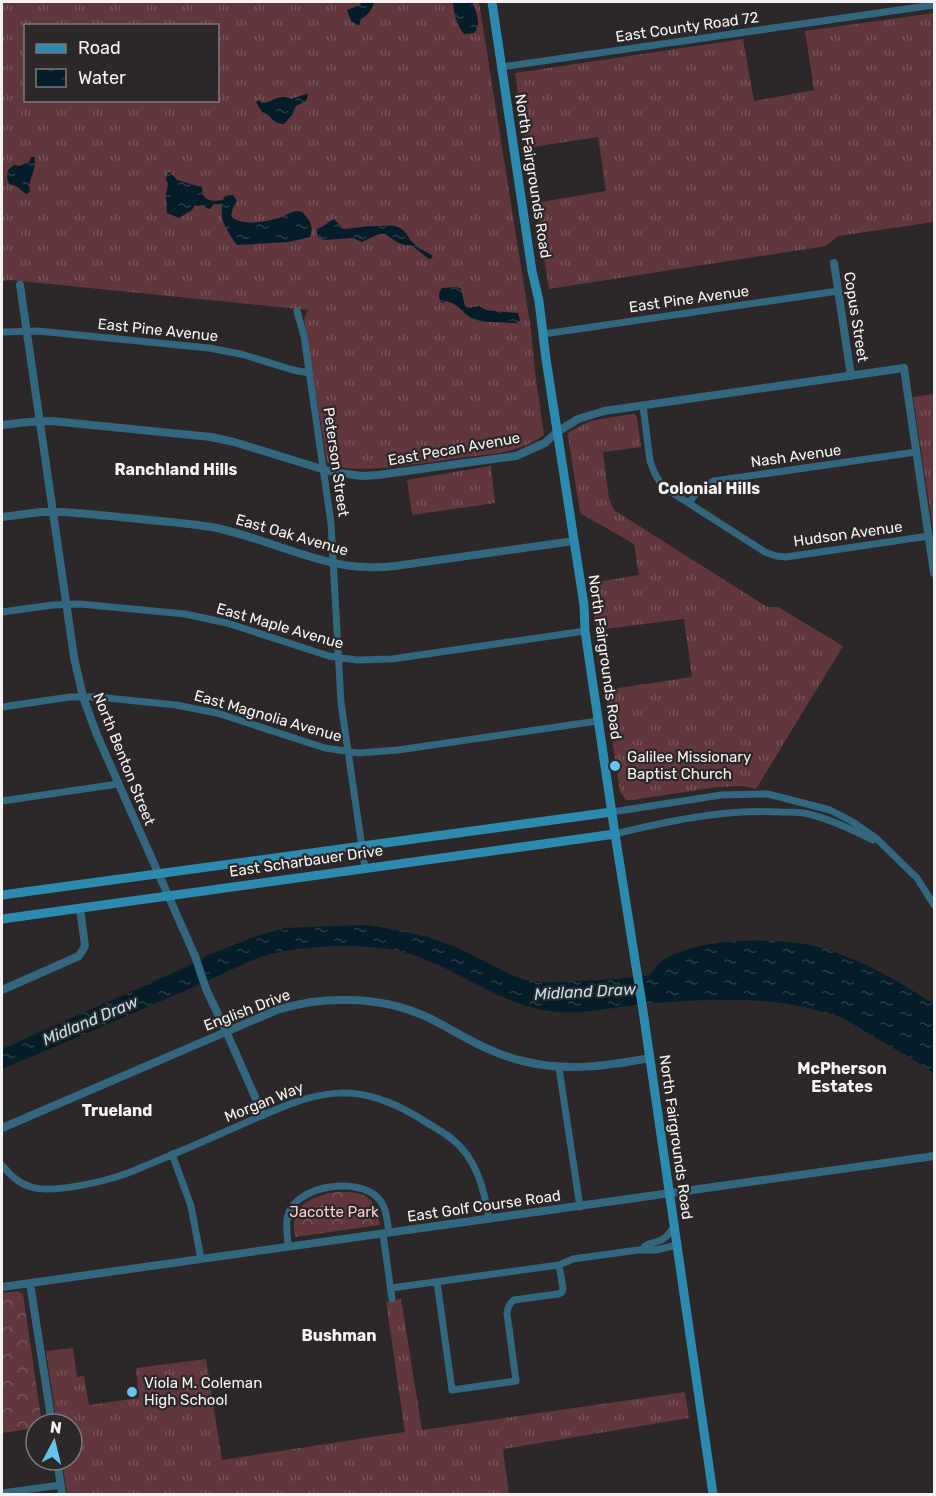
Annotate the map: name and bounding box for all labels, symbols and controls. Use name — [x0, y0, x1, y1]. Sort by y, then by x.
street label: East County Road 72 — [614, 8, 760, 46]
legend — [24, 24, 219, 102]
text: Road — [78, 37, 121, 59]
text: Water — [78, 67, 126, 89]
street label: North Fairgrounds Road — [511, 92, 555, 260]
street label: Copus Street — [840, 271, 872, 364]
street label: East Pine Avenue — [628, 282, 750, 316]
street label: East Pine Avenue — [97, 315, 219, 345]
street label: Peterson Street — [319, 406, 353, 518]
street label: East Pecan Avenue — [386, 429, 522, 469]
street label: Nash Avenue — [750, 441, 842, 471]
district label: Ranchland Hills — [115, 460, 238, 479]
district label: Colonial Hills — [658, 479, 760, 498]
street label: East Oak Avenue — [234, 510, 350, 560]
street label: Hudson Avenue — [792, 517, 904, 551]
street label: North Fairgrounds Road — [585, 573, 625, 741]
street label: East Maple Avenue — [214, 599, 346, 653]
street label: East Magnolia Avenue — [192, 686, 344, 746]
street label: North Benton Street — [89, 690, 159, 828]
place label: Galilee Missionary Baptist Church — [627, 748, 751, 783]
marker: Galilee Missionary Baptist Church — [608, 759, 622, 773]
street label: East Scharbauer Drive — [228, 841, 384, 881]
water label: Midland Draw — [534, 979, 637, 1004]
street label: English Drive — [201, 985, 293, 1035]
water label: Midland Draw — [40, 992, 141, 1049]
street label: North Fairgrounds Road — [656, 1053, 696, 1221]
district label: McPherson Estates — [797, 1059, 887, 1096]
street label: Morgan Way — [222, 1078, 306, 1126]
district label: Trueland — [82, 1101, 152, 1120]
street label: East Golf Course Road — [406, 1186, 562, 1226]
park label: Jacotte Park — [289, 1203, 379, 1221]
district label: Bushman — [301, 1326, 377, 1345]
place label: Viola M. Coleman High School — [144, 1374, 262, 1409]
marker: Viola M. Coleman High School — [125, 1385, 139, 1399]
north arrow — [24, 1412, 84, 1472]
text: N — [49, 1417, 63, 1438]

